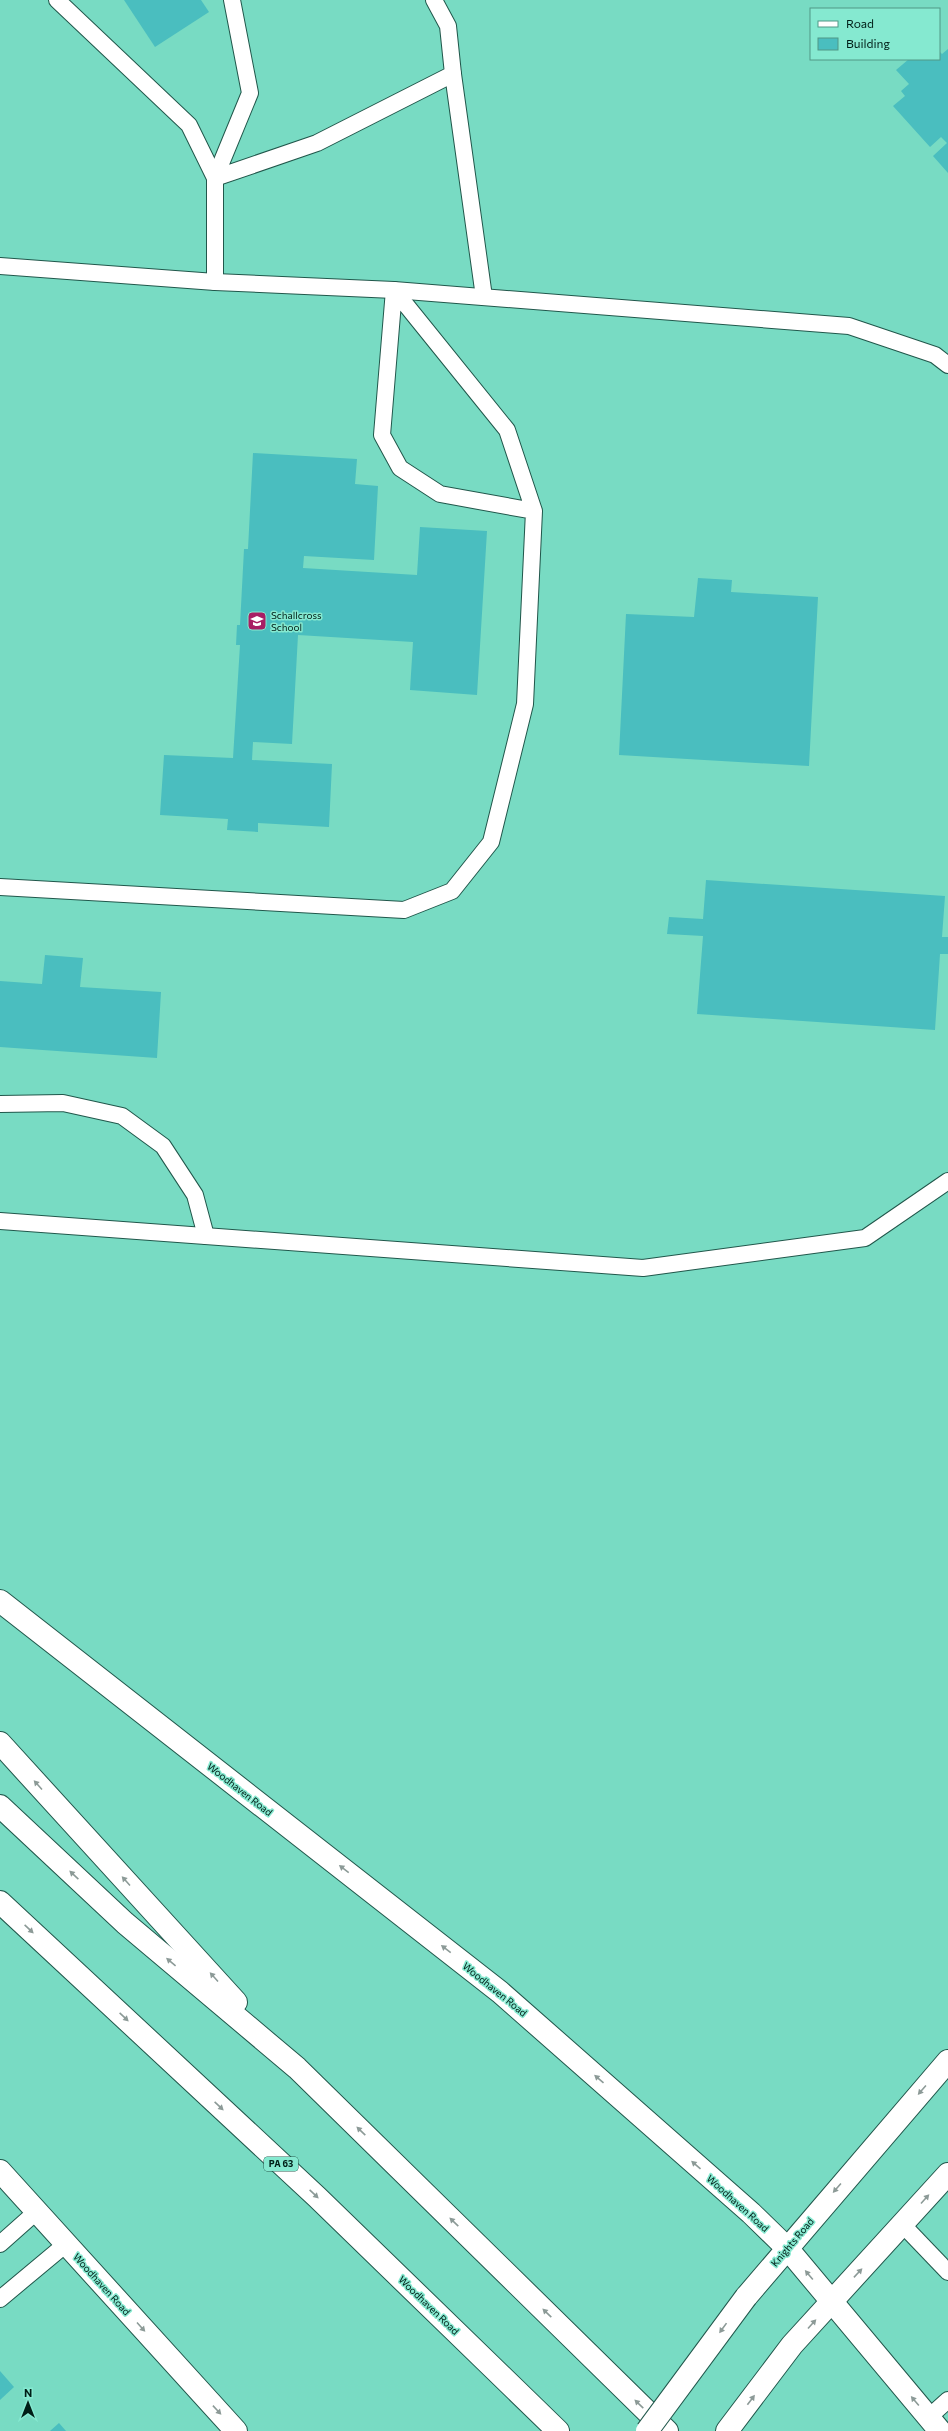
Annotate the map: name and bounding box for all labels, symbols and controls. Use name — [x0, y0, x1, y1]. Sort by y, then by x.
legend — [810, 8, 940, 60]
text: Road — [846, 16, 874, 30]
text: Building — [846, 36, 890, 50]
place label: Schallcross School — [271, 609, 322, 633]
school or university icon: Schallcross School — [246, 610, 268, 632]
street label: Woodhaven Road — [205, 1760, 275, 1818]
one-way arrow — [34, 1780, 43, 1790]
one-way arrow — [338, 1865, 349, 1874]
one-way arrow — [69, 1871, 78, 1880]
one-way arrow — [121, 1876, 131, 1886]
one-way arrow — [23, 1924, 34, 1933]
one-way arrow — [441, 1945, 452, 1954]
one-way arrow — [165, 1957, 176, 1966]
street label: Woodhaven Road — [460, 1959, 530, 2019]
one-way arrow — [209, 1972, 218, 1982]
one-way arrow — [119, 2012, 129, 2022]
one-way arrow — [593, 2074, 604, 2083]
one-way arrow — [918, 2085, 927, 2095]
one-way arrow — [214, 2101, 224, 2111]
one-way arrow — [356, 2126, 366, 2136]
road number: PA 63 — [264, 2157, 298, 2171]
one-way arrow — [691, 2160, 701, 2169]
street label: Woodhaven Road — [705, 2172, 772, 2234]
one-way arrow — [833, 2183, 842, 2194]
one-way arrow — [309, 2190, 319, 2199]
one-way arrow — [921, 2194, 930, 2204]
street label: Knights Road — [768, 2215, 816, 2269]
one-way arrow — [449, 2217, 459, 2227]
street label: Woodhaven Road — [71, 2251, 133, 2318]
one-way arrow — [854, 2268, 863, 2278]
one-way arrow — [805, 2269, 814, 2280]
street label: Woodhaven Road — [396, 2273, 462, 2337]
one-way arrow — [542, 2308, 552, 2318]
one-way arrow — [807, 2318, 816, 2329]
one-way arrow — [136, 2322, 146, 2332]
one-way arrow — [718, 2323, 727, 2334]
north arrow — [8, 2383, 48, 2423]
text: N — [24, 2386, 32, 2399]
one-way arrow — [746, 2394, 755, 2405]
one-way arrow — [910, 2396, 919, 2406]
one-way arrow — [634, 2399, 644, 2409]
one-way arrow — [212, 2405, 222, 2415]

